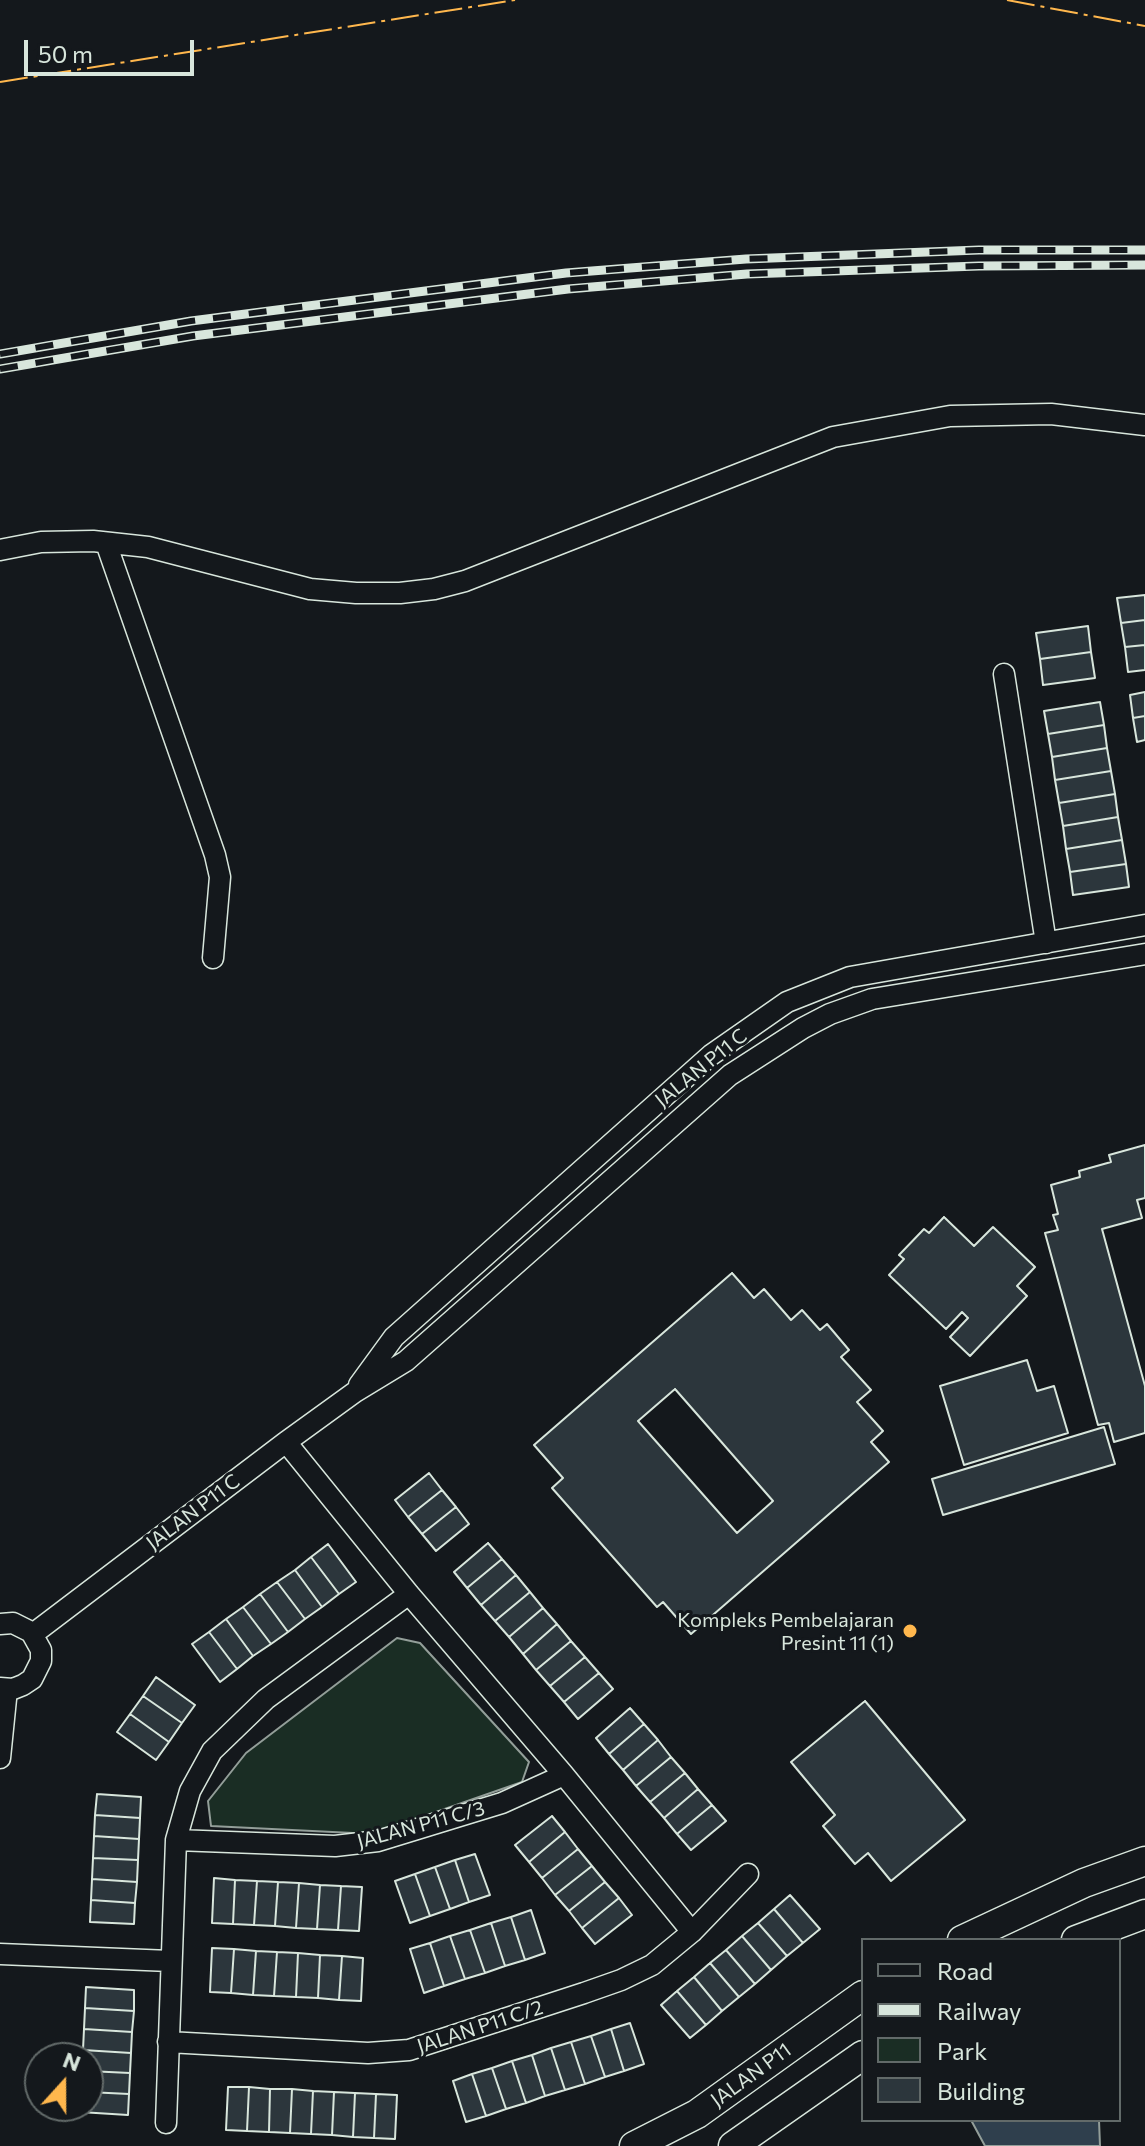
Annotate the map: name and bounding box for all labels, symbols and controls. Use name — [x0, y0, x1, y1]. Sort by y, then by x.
scale bar — [28, 24, 198, 74]
text: 50 m — [38, 39, 93, 68]
street label: JALAN P11 C — [650, 1024, 752, 1112]
street label: JALAN P11 C — [141, 1469, 245, 1555]
place label: Kompleks Pembelajaran Presint 11 (1) — [677, 1608, 894, 1655]
marker: Kompleks Pembelajaran Presint 11 (1) — [901, 1622, 919, 1640]
street label: JALAN P11 C/3 — [354, 1796, 488, 1854]
legend — [861, 1938, 1121, 2122]
text: Road — [937, 1956, 993, 1985]
street label: JALAN P11 C/2 — [414, 1995, 546, 2059]
text: Railway — [937, 1996, 1022, 2025]
text: Park — [937, 2036, 987, 2065]
street label: JALAN P11 — [706, 2038, 796, 2112]
north arrow — [24, 2042, 104, 2122]
text: N — [60, 2045, 85, 2077]
text: Building — [937, 2076, 1025, 2105]

